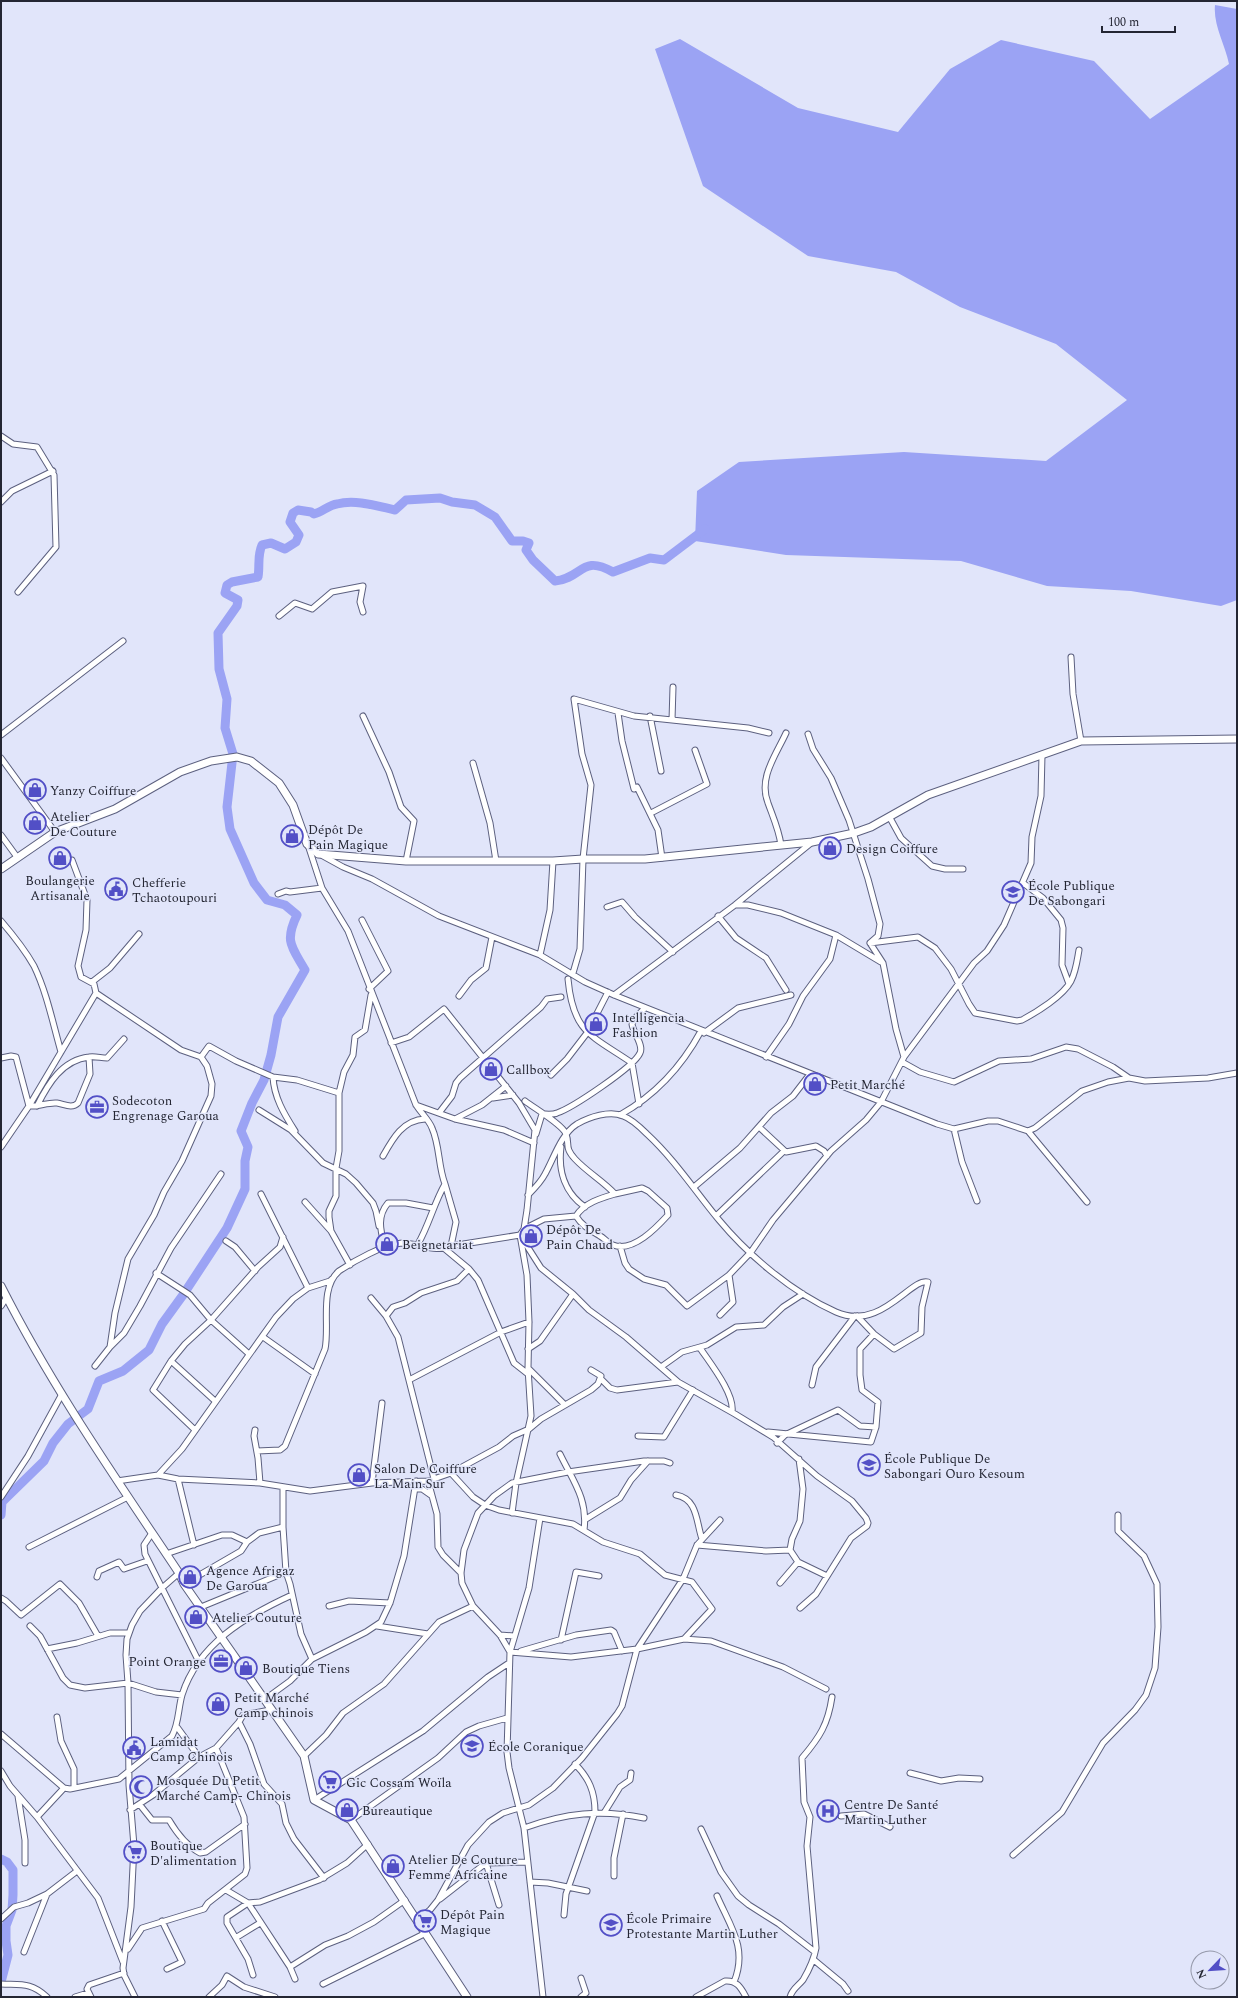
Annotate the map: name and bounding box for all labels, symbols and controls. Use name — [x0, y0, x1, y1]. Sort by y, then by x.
scale bar — [1102, 8, 1175, 34]
text: 100 m — [1108, 13, 1139, 32]
shop icon: Yanzy Coiffure — [22, 777, 48, 803]
place label: Yanzy Coiffure — [50, 781, 136, 801]
place label: Atelier De Couture — [50, 807, 117, 842]
shop icon: Atelier De Couture — [22, 810, 48, 836]
place label: Dépôt De Pain Magique — [308, 820, 388, 855]
shop icon: Dépôt De Pain Magique — [279, 823, 305, 849]
shop icon: Design Coiffure — [817, 835, 843, 861]
place label: Design Coiffure — [846, 839, 938, 859]
shop icon: Boulangerie Artisanale — [47, 845, 73, 871]
place label: Boulangerie Artisanale — [25, 871, 95, 906]
place label: Chefferie Tchaotoupouri — [132, 873, 217, 908]
public building icon: Chefferie Tchaotoupouri — [103, 876, 129, 902]
place label: École Publique De Sabongari — [1028, 876, 1115, 911]
school or university icon: École Publique De Sabongari — [1000, 879, 1026, 905]
place label: Intelligencia Fashion — [612, 1008, 685, 1043]
shop icon: Intelligencia Fashion — [583, 1011, 609, 1037]
shop icon: Callbox — [478, 1056, 504, 1082]
place label: Callbox — [506, 1060, 551, 1080]
shop icon: Petit Marché — [802, 1071, 828, 1097]
place label: Petit Marché — [830, 1075, 905, 1095]
place label: Sodecoton Engrenage Garoua — [112, 1091, 220, 1126]
office icon: Sodecoton Engrenage Garoua — [84, 1094, 110, 1120]
place label: Dépôt De Pain Chaud — [546, 1220, 613, 1255]
shop icon: Dépôt De Pain Chaud — [518, 1223, 544, 1249]
shop icon: Beignetariat — [374, 1231, 400, 1257]
place label: Beignetariat — [402, 1235, 473, 1255]
place label: École Publique De Sabongari Ouro Kesoum — [884, 1449, 1025, 1484]
school or university icon: École Publique De Sabongari Ouro Kesoum — [856, 1452, 882, 1478]
place label: Salon De Coiffure La Main Sur — [374, 1459, 477, 1494]
shop icon: Salon De Coiffure La Main Sur — [346, 1462, 372, 1488]
place label: Agence Afrigaz De Garoua — [206, 1561, 295, 1596]
shop icon: Agence Afrigaz De Garoua — [177, 1564, 203, 1590]
shop icon: Atelier Couture — [183, 1604, 209, 1630]
place label: Atelier Couture — [212, 1608, 302, 1628]
office icon: Point Orange — [208, 1648, 234, 1674]
place label: Point Orange — [129, 1652, 206, 1672]
shop icon: Boutique Tiens — [233, 1655, 259, 1681]
place label: Boutique Tiens — [262, 1659, 350, 1679]
place label: Petit Marché Camp chinois — [234, 1688, 314, 1723]
shop icon: Petit Marché Camp chinois — [205, 1691, 231, 1717]
place label: Lamidat Camp Chinois — [150, 1732, 233, 1767]
school or university icon: École Coranique — [459, 1733, 485, 1759]
public building icon: Lamidat Camp Chinois — [121, 1735, 147, 1761]
place label: École Coranique — [488, 1737, 584, 1757]
supermarket icon: Gic Cossam Woïla — [317, 1769, 343, 1795]
place label: Mosquée Du Petit Marché Camp- Chinois — [156, 1771, 291, 1806]
place label: Gic Cossam Woïla — [346, 1773, 452, 1793]
mosque icon: Mosquée Du Petit Marché Camp- Chinois — [128, 1774, 154, 1800]
place label: Centre De Santé Martin Luther — [844, 1795, 938, 1830]
shop icon: Bureautique — [334, 1797, 360, 1823]
hospital icon: Centre De Santé Martin Luther — [815, 1798, 841, 1824]
place label: Bureautique — [362, 1801, 433, 1821]
place label: Boutique D'alimentation — [150, 1836, 237, 1871]
supermarket icon: Boutique D'alimentation — [122, 1839, 148, 1865]
place label: Atelier De Couture Femme Africaine — [408, 1850, 518, 1885]
shop icon: Atelier De Couture Femme Africaine — [380, 1853, 406, 1879]
place label: Dépôt Pain Magique — [440, 1905, 505, 1940]
supermarket icon: Dépôt Pain Magique — [412, 1908, 438, 1934]
place label: École Primaire Protestante Martin Luther — [626, 1909, 778, 1944]
school or university icon: École Primaire Protestante Martin Luther — [598, 1912, 624, 1938]
north arrow — [1190, 1950, 1230, 1990]
text: N — [1192, 1966, 1211, 1982]

